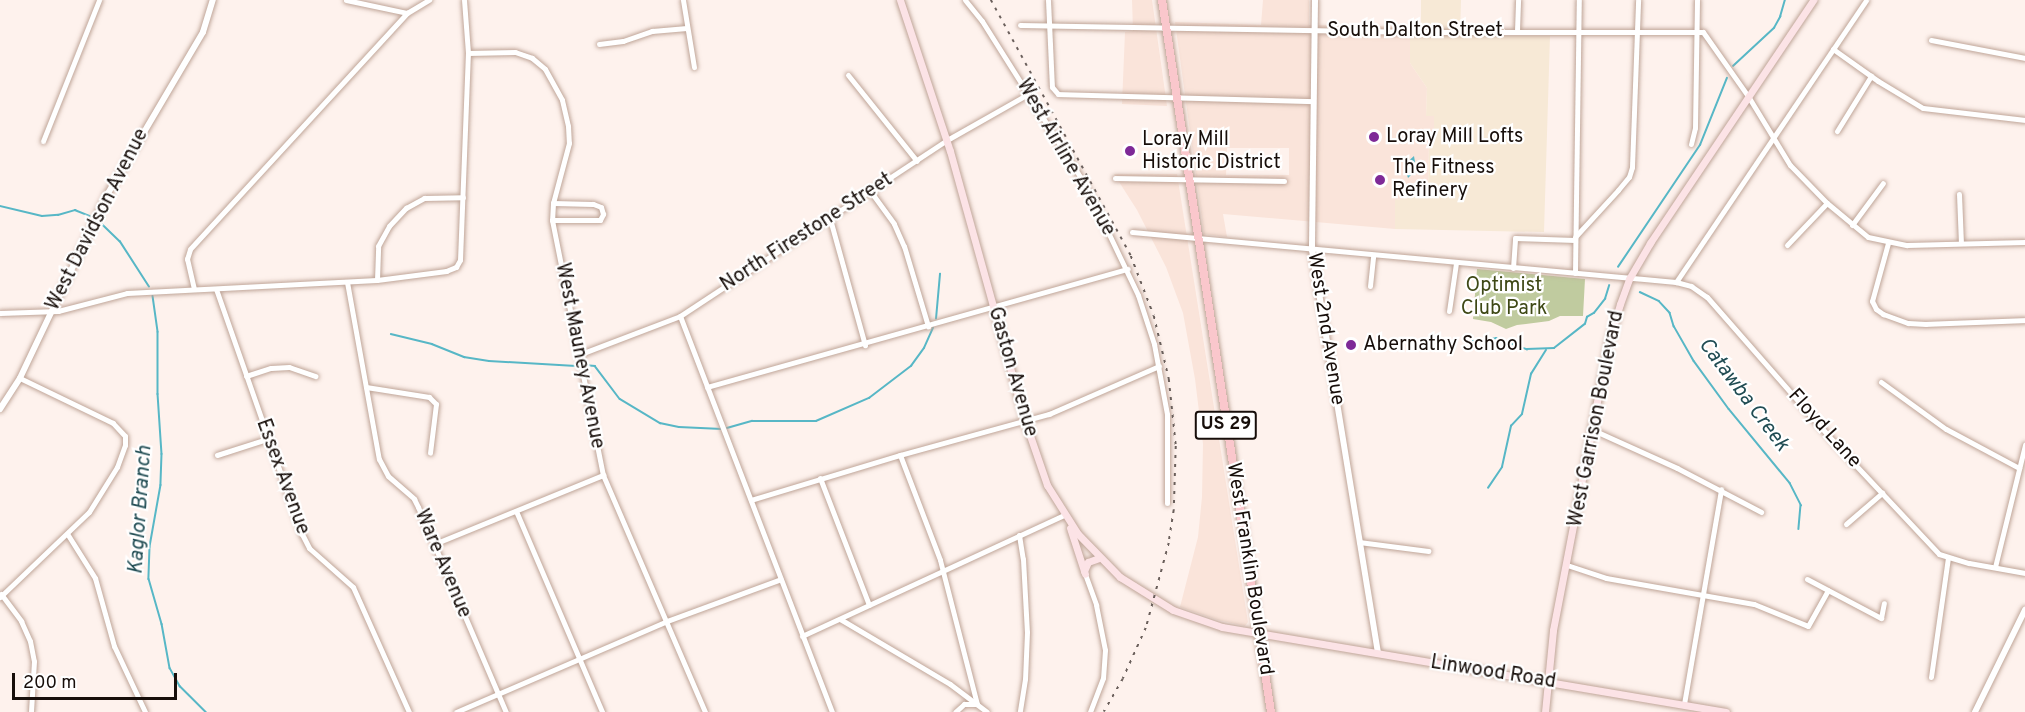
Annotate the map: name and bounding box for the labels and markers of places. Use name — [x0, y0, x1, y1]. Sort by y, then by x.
place label: Loray Mill Lofts — [1386, 125, 1523, 149]
place label: Loray Mill Historic District — [1142, 128, 1281, 175]
marker: Loray Mill Lofts — [1367, 130, 1381, 144]
marker: Loray Mill Historic District — [1123, 144, 1137, 158]
place label: The Fitness Refinery — [1392, 156, 1495, 203]
marker: The Fitness Refinery — [1373, 173, 1387, 187]
place label: Abernathy School — [1363, 333, 1523, 357]
marker: Abernathy School — [1344, 338, 1358, 352]

